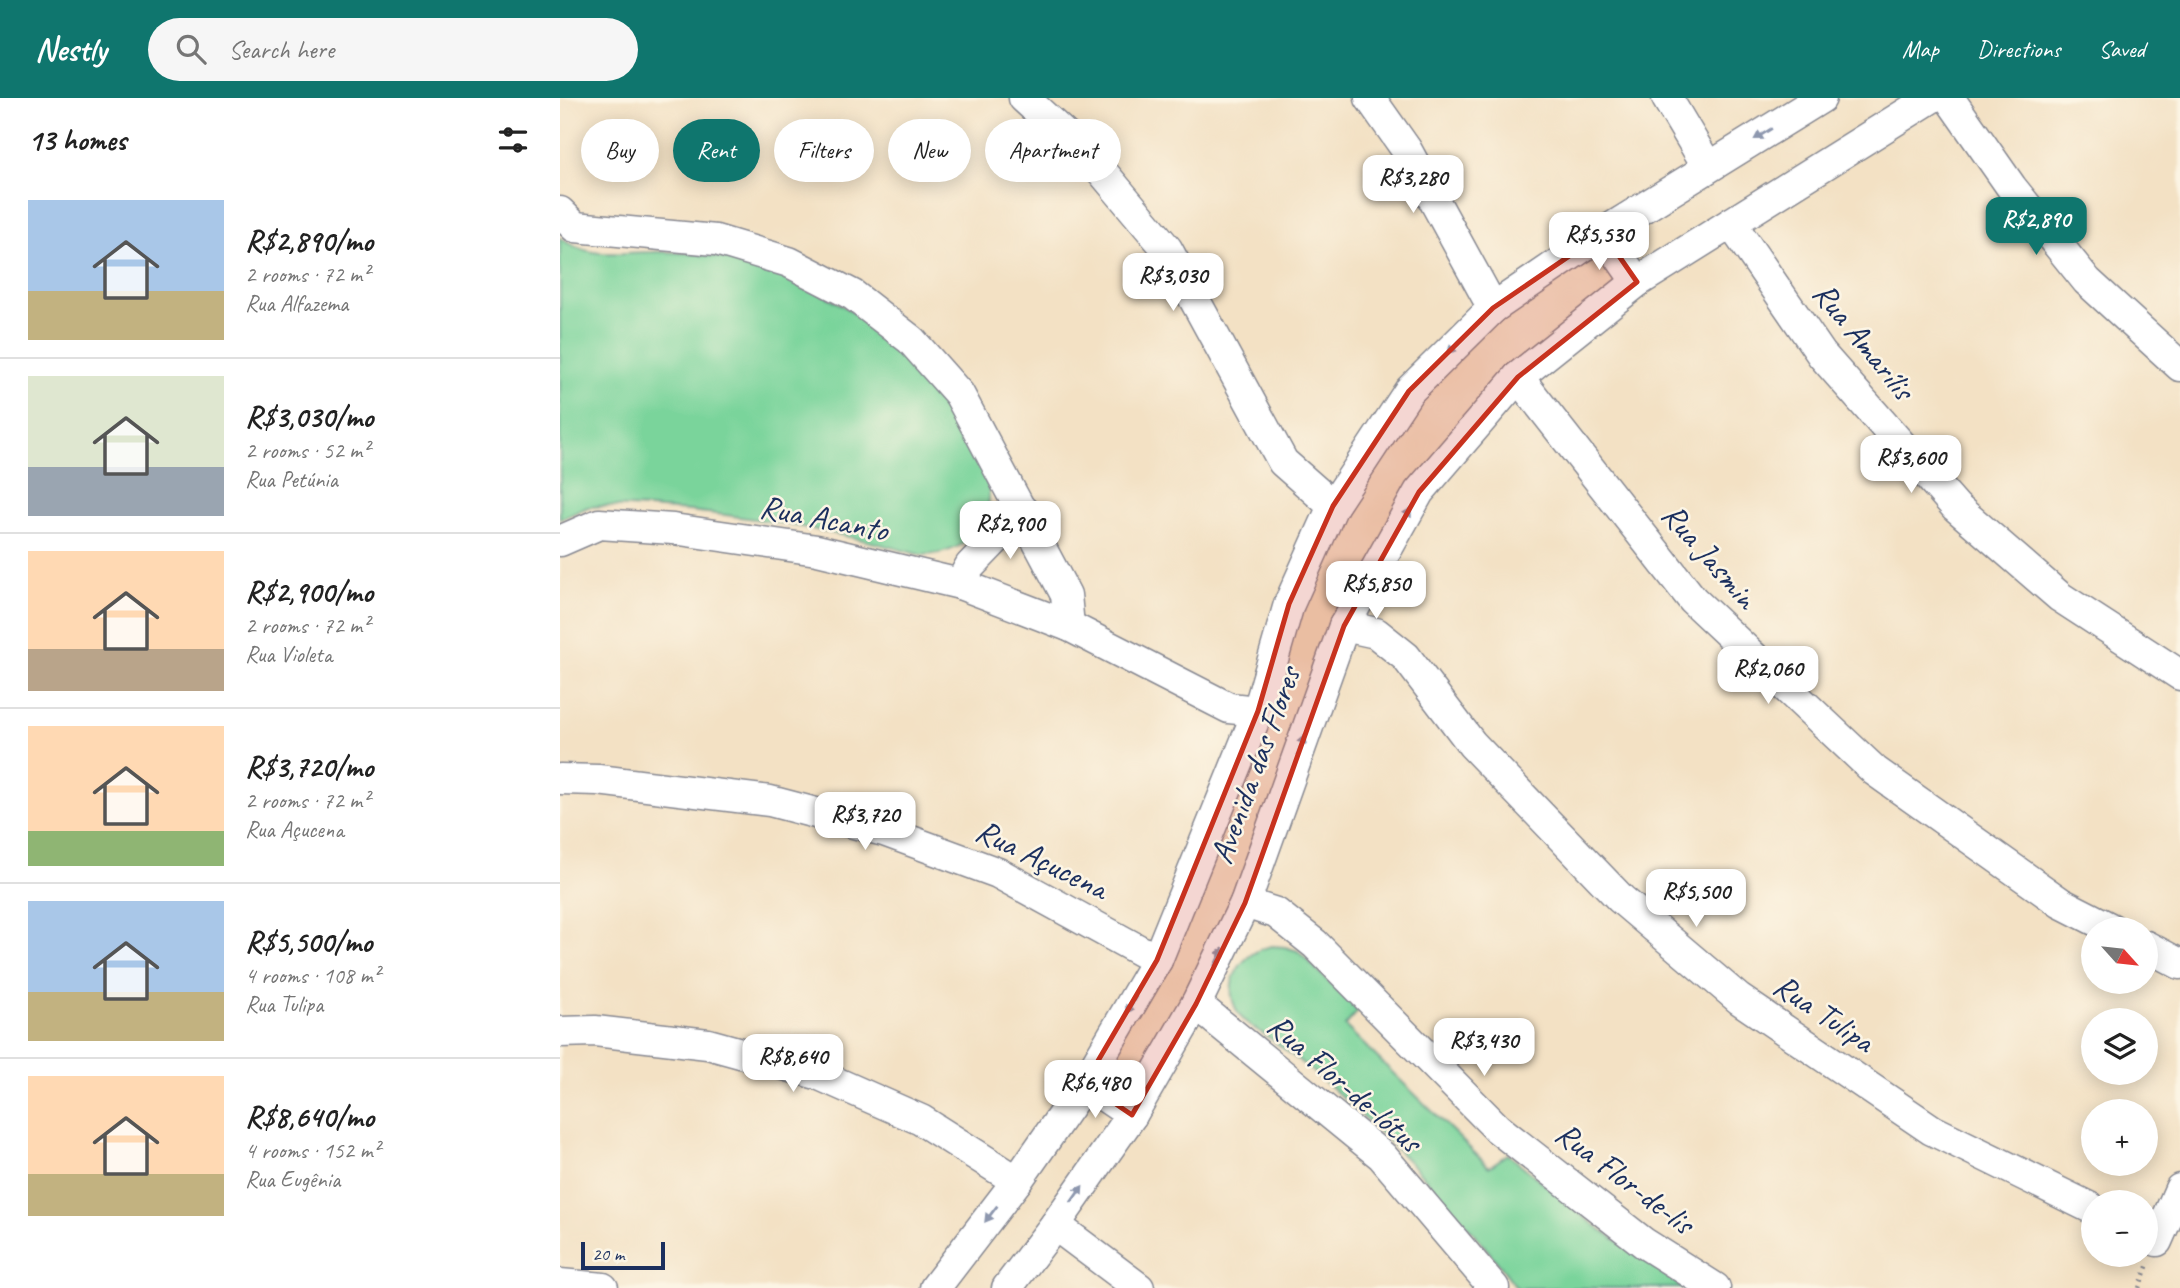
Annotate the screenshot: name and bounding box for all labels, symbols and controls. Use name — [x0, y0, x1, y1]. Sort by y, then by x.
search box — [148, 18, 638, 81]
text: Nestly — [35, 28, 106, 70]
icon: search — [172, 30, 210, 68]
text: Search here — [228, 33, 334, 66]
text: Map — [1902, 34, 1939, 64]
text: Directions — [1977, 34, 2060, 64]
text: Saved — [2098, 34, 2145, 64]
chip: Buy — [581, 119, 659, 182]
chip: Rent — [673, 119, 760, 182]
chip: Filters — [774, 119, 874, 182]
chip: New — [888, 119, 971, 182]
chip: Apartment — [985, 119, 1121, 182]
text: 13 homes — [28, 121, 126, 159]
icon: filters — [494, 121, 532, 159]
one-way arrow — [1753, 127, 1772, 140]
pin: R$3,280 — [1348, 156, 1478, 215]
text: R$3,280 — [1379, 163, 1447, 192]
pin: R$2,890 — [1971, 198, 2101, 257]
text: R$2,890 — [2002, 205, 2070, 234]
pin: R$5,530 — [1534, 212, 1664, 272]
text: R$5,530 — [1565, 220, 1633, 249]
text: R$2,890/mo — [245, 222, 373, 260]
icon: home — [84, 228, 168, 312]
pin: R$3,030 — [1108, 254, 1238, 313]
text: 2 rooms · 72 m² — [245, 260, 369, 289]
text: R$3,030 — [1139, 261, 1207, 290]
street label: Rua Amarílis — [1804, 273, 1926, 411]
text: Rua Alfazema — [245, 289, 348, 318]
one-way arrow — [1447, 337, 1464, 354]
text: R$3,030/mo — [245, 398, 373, 436]
icon: home — [84, 404, 168, 488]
text: 2 rooms · 52 m² — [245, 436, 369, 465]
pin: R$3,600 — [1846, 436, 1976, 495]
text: R$3,600 — [1876, 443, 1946, 472]
text: Rua Petúnia — [245, 465, 338, 494]
street label: Rua Acanto — [756, 485, 894, 551]
street label: Rua Jasmin — [1653, 495, 1769, 619]
pin: R$2,900 — [945, 502, 1075, 561]
one-way arrow — [1400, 507, 1412, 527]
text: R$2,900 — [976, 509, 1044, 538]
pin: R$5,850 — [1311, 561, 1441, 621]
text: R$5,850 — [1342, 569, 1410, 598]
text: R$2,900/mo — [245, 573, 373, 611]
icon: home — [84, 579, 168, 663]
text: 2 rooms · 72 m² — [245, 611, 369, 640]
text: Rua Violeta — [245, 640, 332, 669]
pin: R$2,060 — [1703, 646, 1833, 706]
text: R$2,060 — [1733, 654, 1803, 683]
street label: Avenida das Flores — [1200, 658, 1311, 869]
one-way arrow — [1296, 735, 1307, 756]
text: R$3,720/mo — [245, 748, 373, 786]
icon: home — [84, 754, 168, 838]
text: 2 rooms · 72 m² — [245, 786, 369, 815]
pin: R$3,720 — [800, 792, 930, 852]
text: R$3,720 — [831, 800, 899, 829]
street label: Rua Açucena — [969, 809, 1117, 910]
text: Rua Açucena — [245, 815, 344, 844]
pin: R$5,500 — [1631, 870, 1761, 929]
text: R$5,500 — [1662, 877, 1730, 906]
north arrow — [2081, 917, 2158, 994]
map controls — [2081, 917, 2158, 1267]
text: R$5,500/mo — [245, 923, 372, 961]
icon: home — [84, 929, 168, 1013]
one-way arrow — [1213, 947, 1224, 967]
text: 4 rooms · 108 m² — [245, 961, 380, 990]
street label: Rua Tulipa — [1766, 964, 1884, 1063]
text: Rua Tulipa — [245, 990, 323, 1019]
one-way arrow — [1125, 995, 1137, 1014]
street label: Rua Flor-de-lótus — [1259, 1004, 1433, 1163]
button: layers — [2081, 1008, 2158, 1085]
pin: R$3,430 — [1419, 1018, 1549, 1078]
text: R$3,430 — [1450, 1026, 1518, 1055]
pin: R$8,640 — [728, 1034, 858, 1094]
text: R$8,640 — [758, 1042, 828, 1071]
pin: R$6,480 — [1030, 1060, 1160, 1120]
text: R$6,480 — [1060, 1068, 1130, 1097]
text: R$8,640/mo — [245, 1098, 374, 1136]
button: + — [2081, 1099, 2158, 1176]
icon: home — [84, 1104, 168, 1188]
street label: Rua Flor-de-lis — [1547, 1112, 1705, 1245]
text: 4 rooms · 152 m² — [245, 1136, 380, 1165]
text: Rua Eugênia — [245, 1165, 340, 1194]
one-way arrow — [1070, 1185, 1084, 1203]
button: − — [2081, 1190, 2158, 1267]
one-way arrow — [984, 1205, 999, 1223]
scale bar — [581, 1239, 665, 1271]
text: 20 m — [592, 1242, 624, 1266]

